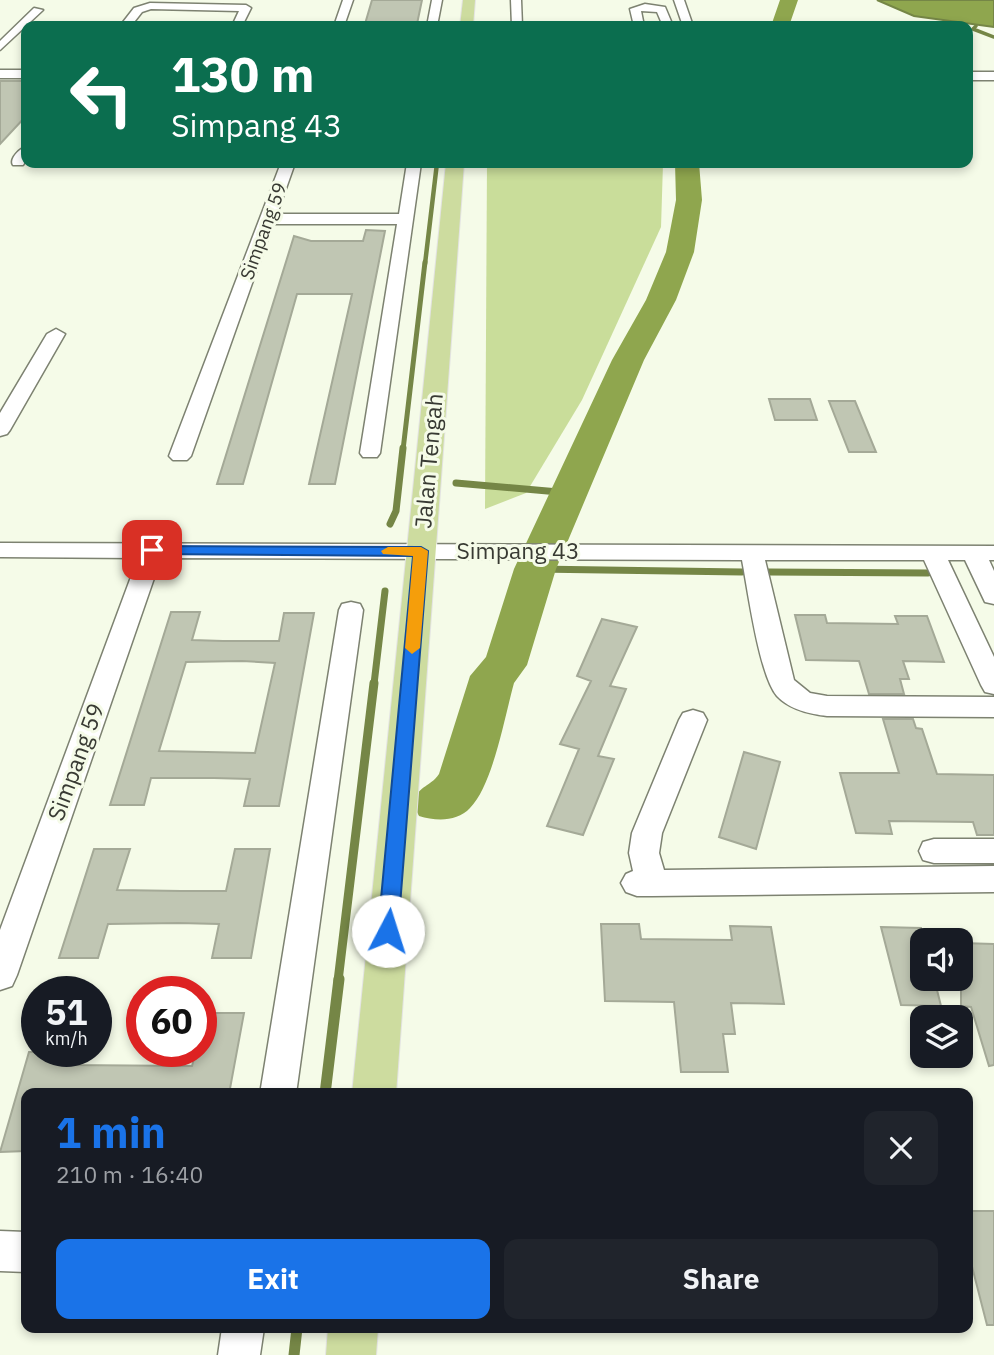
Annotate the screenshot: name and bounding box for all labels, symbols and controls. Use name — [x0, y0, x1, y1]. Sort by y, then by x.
text: 130 m — [171, 42, 315, 105]
icon: left — [56, 49, 147, 140]
text: Simpang 43 — [171, 104, 342, 146]
street label: Simpang 59 — [234, 179, 292, 283]
street label: Jalan Tengah — [407, 392, 449, 530]
pin — [122, 520, 182, 580]
icon: arrive — [133, 531, 171, 569]
street label: Simpang 43 — [456, 535, 580, 565]
street label: Simpang 59 — [40, 699, 110, 825]
position arrow — [351, 894, 425, 968]
map controls — [910, 928, 973, 1068]
button: sound — [910, 928, 973, 991]
speed limit sign: 60 — [126, 976, 217, 1067]
text: 51 — [45, 989, 88, 1035]
button: layers — [910, 1005, 973, 1068]
text: km/h — [45, 1027, 88, 1050]
text: 1 min — [56, 1105, 166, 1160]
button: close — [864, 1111, 938, 1185]
text: 210 m · 16:40 — [56, 1159, 203, 1189]
button: Exit — [56, 1239, 490, 1319]
button: Share — [504, 1239, 938, 1319]

